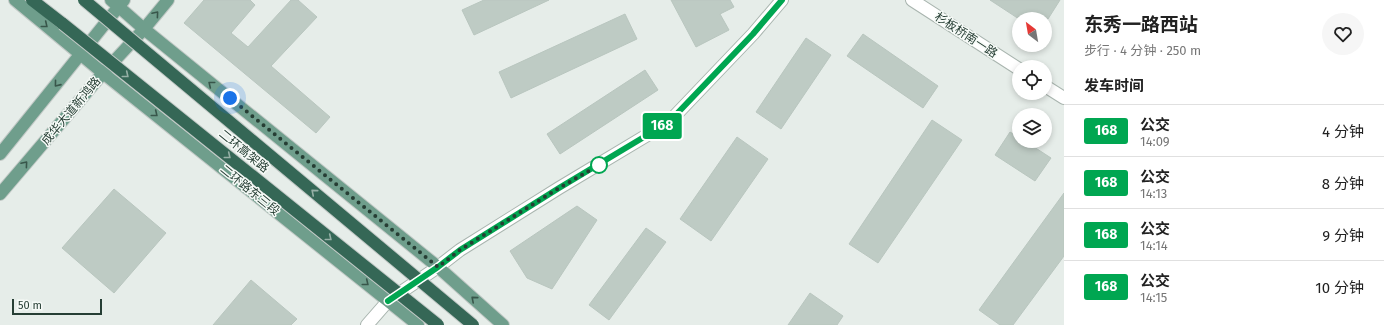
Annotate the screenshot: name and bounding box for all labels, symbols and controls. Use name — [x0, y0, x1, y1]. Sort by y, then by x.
street label: 杉板桥南一路 — [932, 10, 1000, 60]
one-way arrow — [151, 12, 158, 19]
north arrow — [1012, 12, 1052, 52]
map controls — [1012, 12, 1052, 148]
text: 东秀一路西站 — [1084, 13, 1198, 36]
button: heart — [1322, 13, 1364, 55]
one-way arrow — [41, 20, 48, 27]
text: 步行 · 4 分钟 · 250 m — [1084, 43, 1201, 58]
button: locate — [1012, 60, 1052, 100]
one-way arrow — [122, 70, 129, 77]
street label: 成华大道新鸿路 — [39, 74, 103, 148]
text: 发车时间 — [1084, 77, 1144, 95]
one-way arrow — [55, 80, 62, 87]
one-way arrow — [209, 81, 216, 88]
your location — [220, 88, 240, 108]
button: layers — [1012, 108, 1052, 148]
one-way arrow — [151, 110, 158, 117]
line badge: 168 — [639, 113, 685, 139]
text: 公交 — [1140, 116, 1170, 134]
text: 168 — [651, 117, 673, 134]
text: 168 — [1095, 122, 1117, 139]
text: 4 分钟 — [1322, 123, 1364, 141]
street label: 二环高架路 — [216, 127, 272, 175]
text: 14:09 — [1140, 134, 1170, 149]
one-way arrow — [223, 152, 230, 159]
unlabelled marker — [590, 156, 608, 174]
one-way arrow — [21, 162, 28, 169]
street label: 二环路东三段 — [218, 162, 282, 218]
text: 公交 — [1140, 168, 1170, 186]
text: 168 — [1095, 174, 1117, 191]
text: 8 分钟 — [1322, 175, 1364, 193]
text: 14:13 — [1140, 186, 1167, 201]
one-way arrow — [312, 190, 319, 197]
text: 公交 — [1140, 220, 1170, 238]
text: 168 — [1095, 226, 1117, 243]
text: 9 分钟 — [1322, 227, 1364, 245]
one-way arrow — [324, 233, 331, 240]
text: 14:14 — [1140, 238, 1168, 253]
text: 公交 — [1140, 272, 1170, 290]
one-way arrow — [362, 278, 369, 285]
text: 168 — [1095, 278, 1117, 295]
text: 10 分钟 — [1315, 279, 1364, 297]
text: 14:15 — [1140, 290, 1167, 305]
scale bar — [12, 297, 102, 316]
one-way arrow — [471, 297, 479, 304]
text: 50 m — [18, 299, 42, 312]

